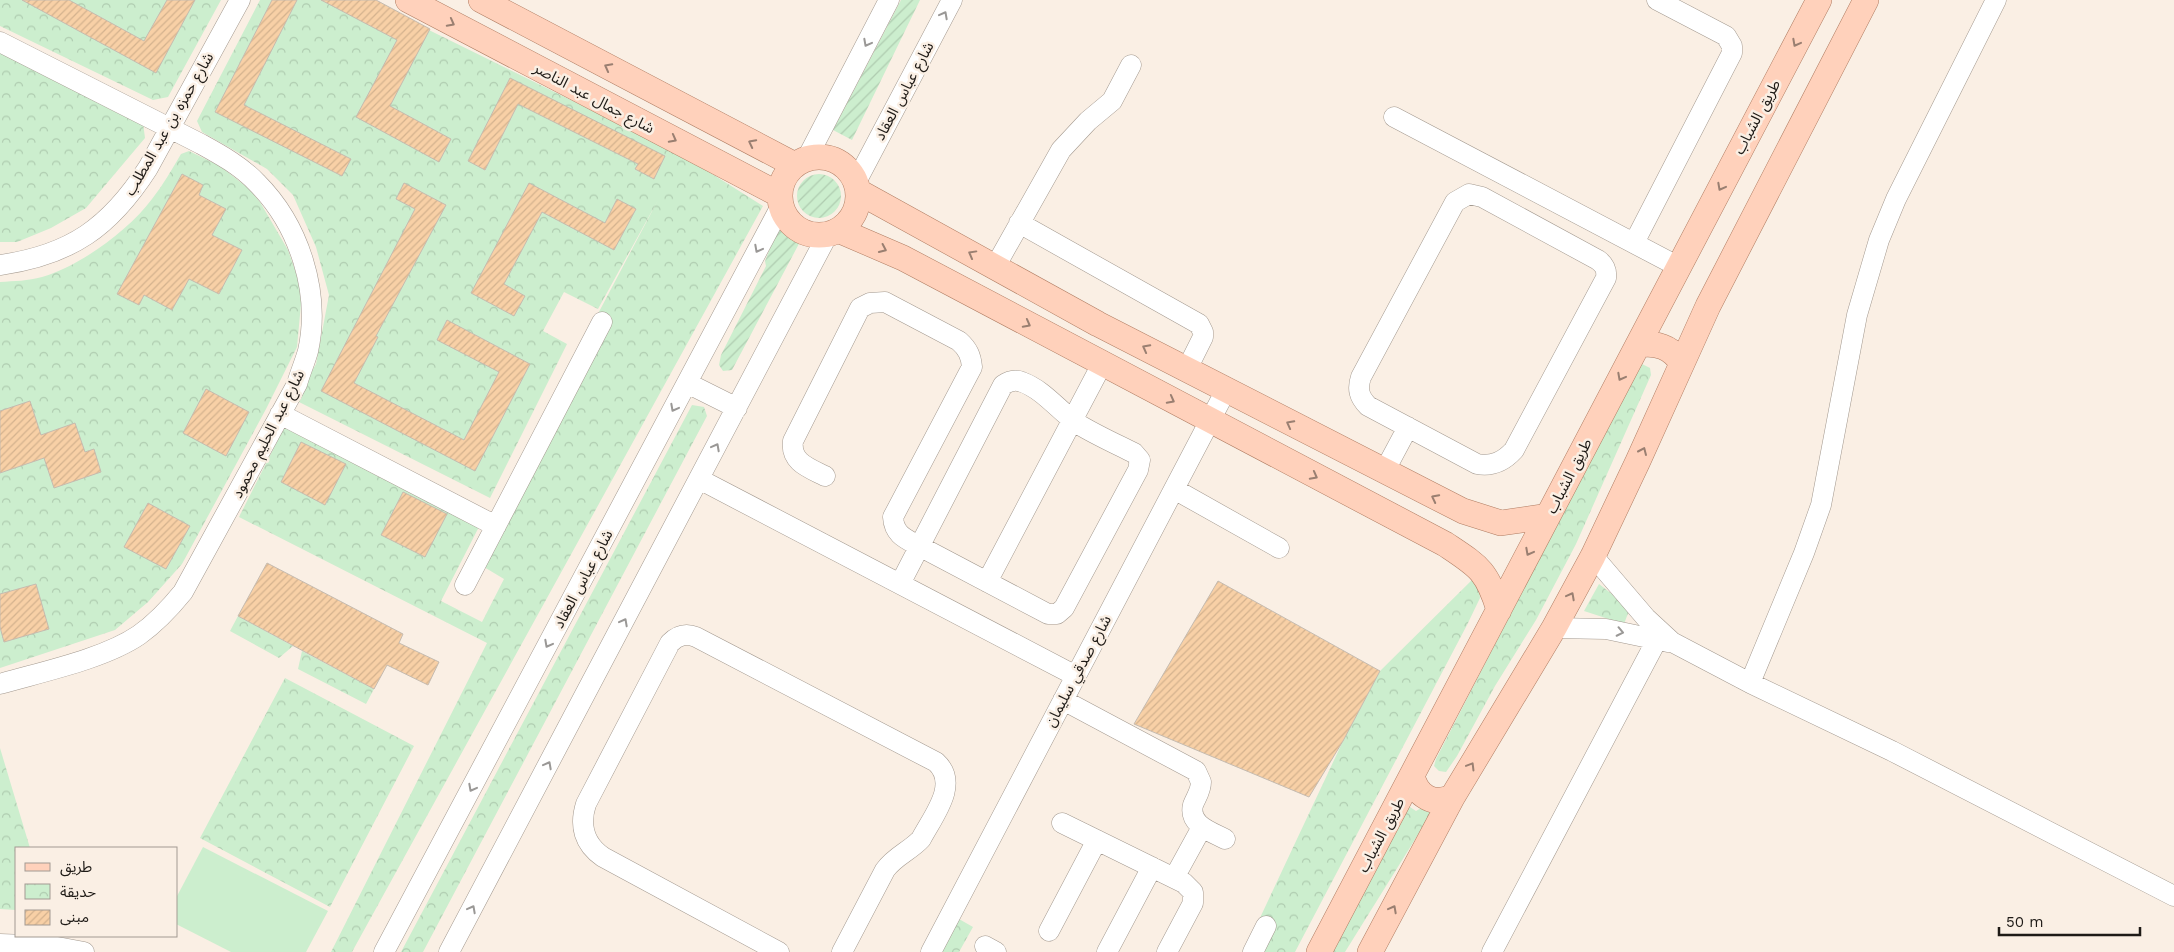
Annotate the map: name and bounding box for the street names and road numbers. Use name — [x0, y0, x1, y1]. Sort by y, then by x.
street label: شارع عباس العقاد — [870, 38, 940, 145]
street label: شارع حمزه بن عبد المطلب — [121, 49, 220, 200]
street label: شارع جمال عبد الناصر — [528, 58, 658, 140]
street label: طريق الشباب — [1730, 77, 1785, 158]
street label: شارع عبد الحليم محمود — [228, 367, 311, 502]
street label: طريق الشباب — [1542, 435, 1597, 517]
street label: شارع عباس العقاد — [549, 526, 619, 633]
street label: شارع صدقي سليمان — [1041, 612, 1118, 731]
street label: طريق الشباب — [1354, 795, 1409, 876]

